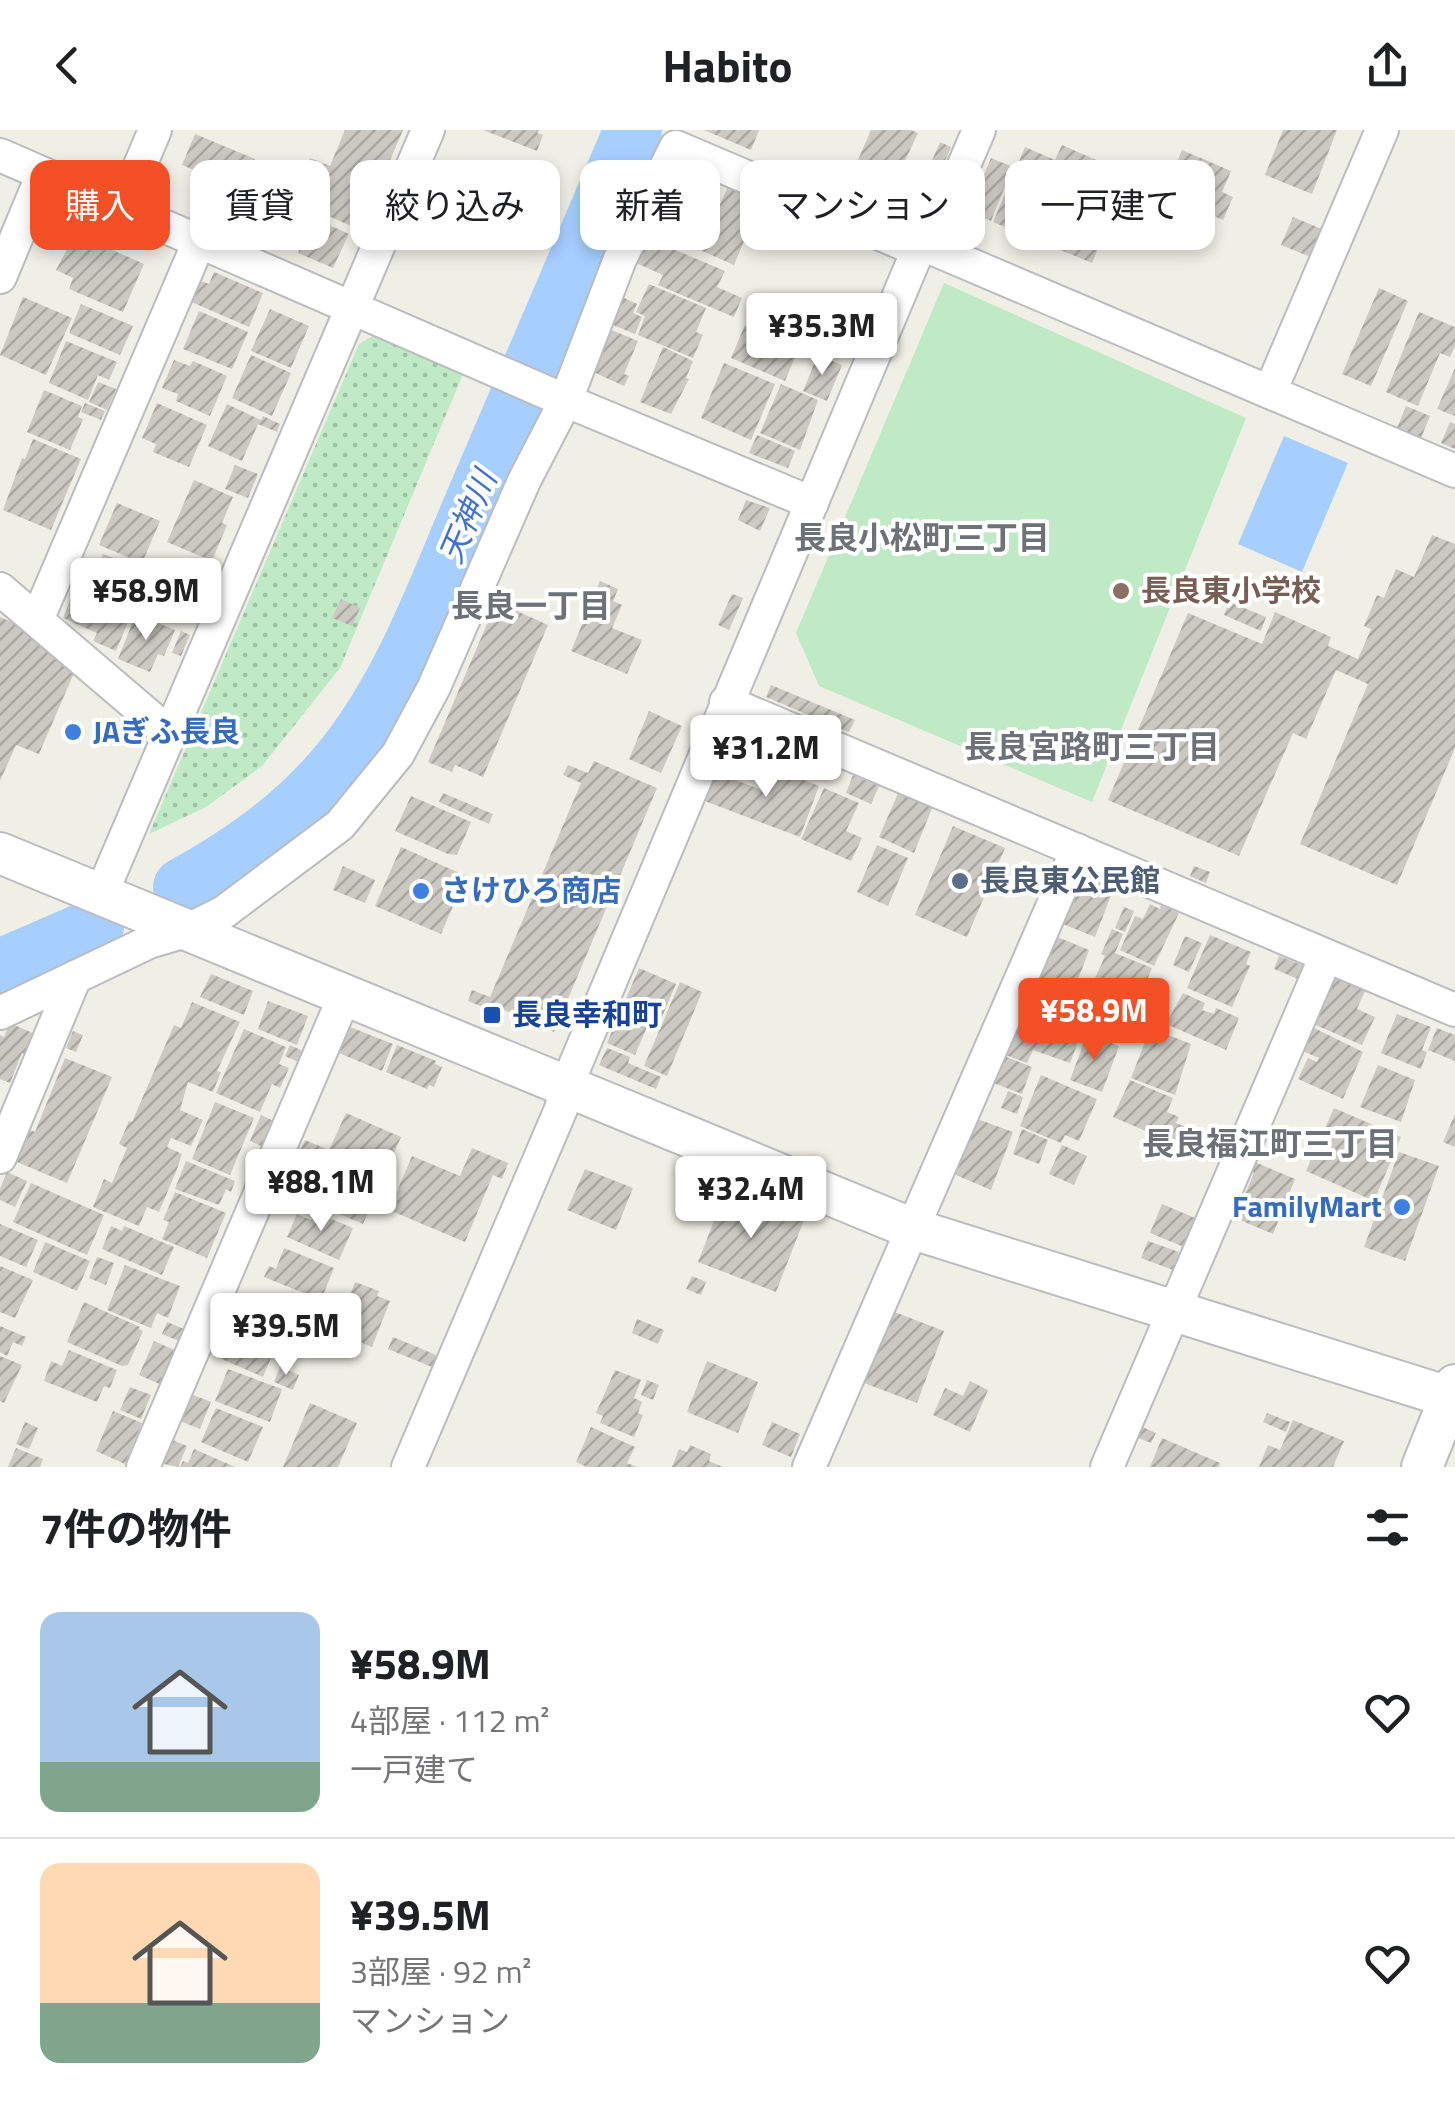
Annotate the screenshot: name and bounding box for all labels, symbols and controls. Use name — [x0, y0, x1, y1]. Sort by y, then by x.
text: Habito — [663, 31, 792, 99]
icon: back — [40, 38, 95, 93]
icon: share — [1360, 38, 1415, 93]
chip: 購入 — [30, 160, 170, 250]
chip: 賃貸 — [190, 160, 330, 250]
chip: 絞り込み — [350, 160, 560, 250]
chip: 新着 — [580, 160, 720, 250]
chip: マンション — [740, 160, 985, 250]
chip: 一戸建て — [1005, 160, 1215, 250]
pin: ¥35.3M — [741, 293, 903, 378]
text: ¥35.3M — [768, 301, 876, 349]
water label: 天神川 — [426, 460, 509, 570]
district label: 長良小松町三丁目 — [794, 513, 1050, 561]
pin: ¥58.9M — [65, 558, 227, 643]
text: ¥58.9M — [92, 566, 200, 614]
place label: 長良東小学校 — [1141, 567, 1321, 613]
marker: 長良東小学校 — [1110, 580, 1132, 602]
district label: 長良一丁目 — [451, 581, 611, 629]
place label: JAぎふ長良 — [93, 708, 240, 754]
pin: ¥31.2M — [685, 715, 847, 800]
marker: JAぎふ長良 — [62, 721, 84, 743]
district label: 長良宮路町三丁目 — [964, 722, 1220, 770]
text: ¥31.2M — [712, 723, 820, 771]
place label: 長良東公民館 — [980, 857, 1160, 903]
place label: さけひろ商店 — [441, 867, 621, 913]
marker: 長良東公民館 — [949, 870, 971, 892]
marker: さけひろ商店 — [410, 880, 432, 902]
pin: ¥58.9M — [1013, 978, 1175, 1063]
text: ¥58.9M — [1040, 986, 1148, 1034]
place label: 長良幸和町 — [512, 991, 662, 1037]
marker: 長良幸和町 — [481, 1004, 503, 1026]
district label: 長良福江町三丁目 — [1142, 1119, 1398, 1167]
pin: ¥88.1M — [240, 1149, 402, 1234]
pin: ¥32.4M — [670, 1156, 832, 1241]
text: ¥88.1M — [267, 1157, 375, 1205]
text: ¥32.4M — [697, 1164, 805, 1212]
place label: FamilyMart — [1232, 1183, 1382, 1229]
marker: FamilyMart — [1391, 1196, 1413, 1218]
pin: ¥39.5M — [205, 1293, 367, 1378]
text: ¥39.5M — [232, 1301, 340, 1349]
text: 7件の物件 — [40, 1496, 232, 1560]
icon: filters — [1360, 1500, 1415, 1555]
text: ¥58.9M — [350, 1631, 491, 1695]
icon: home — [120, 1652, 240, 1772]
icon: heart — [1360, 1685, 1415, 1740]
text: 4部屋 · 112 m² — [350, 1696, 549, 1744]
text: 一戸建て — [350, 1745, 478, 1793]
text: ¥39.5M — [350, 1882, 491, 1946]
icon: home — [120, 1903, 240, 2023]
icon: heart — [1360, 1936, 1415, 1991]
text: 3部屋 · 92 m² — [350, 1947, 532, 1995]
text: マンション — [350, 1996, 510, 2044]

